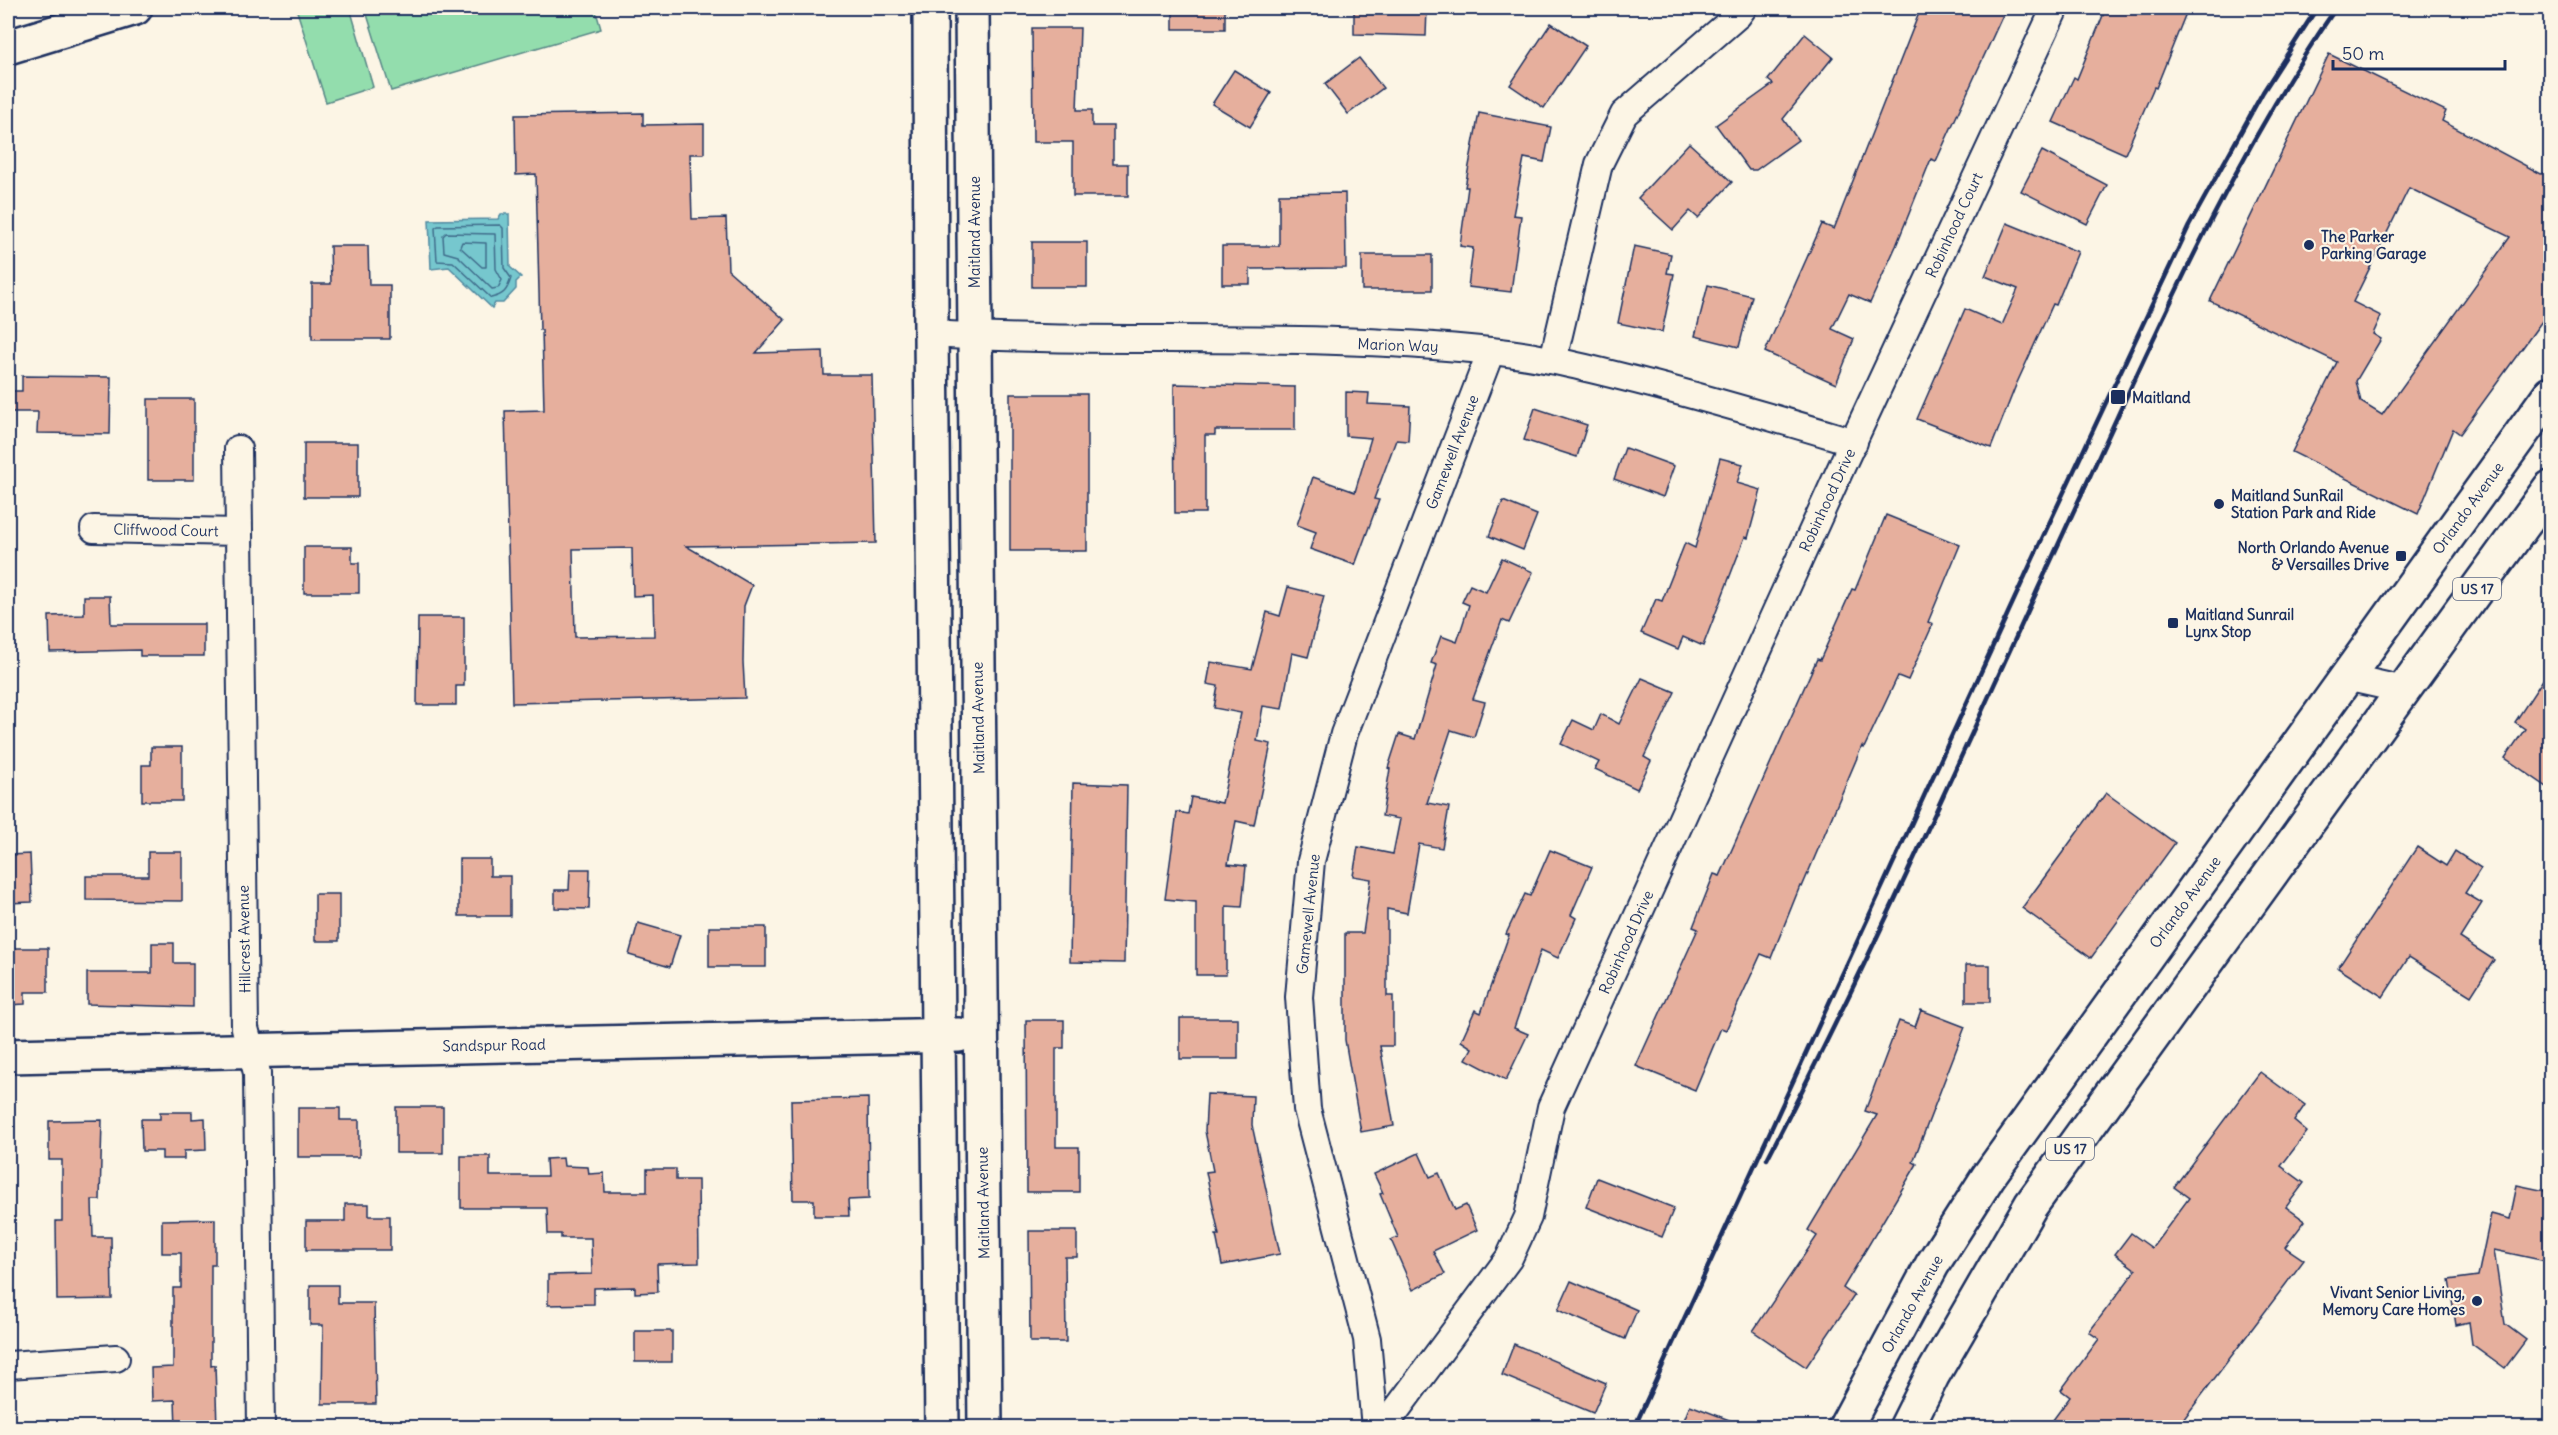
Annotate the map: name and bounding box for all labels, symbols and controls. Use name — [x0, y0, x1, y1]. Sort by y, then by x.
scale bar — [2333, 33, 2506, 71]
text: 50 m — [2342, 42, 2384, 65]
street label: Robinhood Court — [1921, 169, 1987, 281]
street label: Maitland Avenue — [965, 176, 984, 288]
place label: The Parker Parking Garage — [2321, 227, 2426, 264]
marker: The Parker Parking Garage — [2302, 238, 2316, 252]
street label: Marion Way — [1357, 334, 1439, 356]
marker: Maitland — [2109, 388, 2127, 406]
place label: Maitland — [2132, 388, 2191, 407]
street label: Gamewell Avenue — [1421, 392, 1483, 512]
street label: Robinhood Drive — [1795, 445, 1859, 555]
street label: Orlando Avenue — [2428, 458, 2508, 558]
place label: Maitland SunRail Station Park and Ride — [2231, 486, 2376, 522]
marker: Maitland SunRail Station Park and Ride — [2212, 497, 2226, 511]
street label: Cliffwood Court — [113, 520, 219, 540]
place label: North Orlando Avenue & Versailles Drive — [2237, 538, 2389, 574]
marker: North Orlando Avenue & Versailles Drive — [2394, 549, 2408, 563]
road number: US 17 — [2453, 578, 2501, 600]
place label: Maitland Sunrail Lynx Stop — [2185, 605, 2294, 642]
marker: Maitland Sunrail Lynx Stop — [2166, 616, 2180, 630]
street label: Maitland Avenue — [968, 662, 988, 774]
street label: Orlando Avenue — [2145, 852, 2225, 952]
street label: Gamewell Avenue — [1292, 853, 1324, 975]
street label: Hillcrest Avenue — [234, 885, 254, 993]
street label: Robinhood Drive — [1595, 887, 1657, 997]
street label: Sandspur Road — [442, 1035, 546, 1055]
road number: US 17 — [2046, 1138, 2094, 1160]
street label: Maitland Avenue — [973, 1147, 993, 1259]
street label: Orlando Avenue — [1877, 1252, 1947, 1356]
place label: Vivant Senior Living, Memory Care Homes — [2322, 1283, 2465, 1320]
marker: Vivant Senior Living, Memory Care Homes — [2470, 1294, 2484, 1308]

